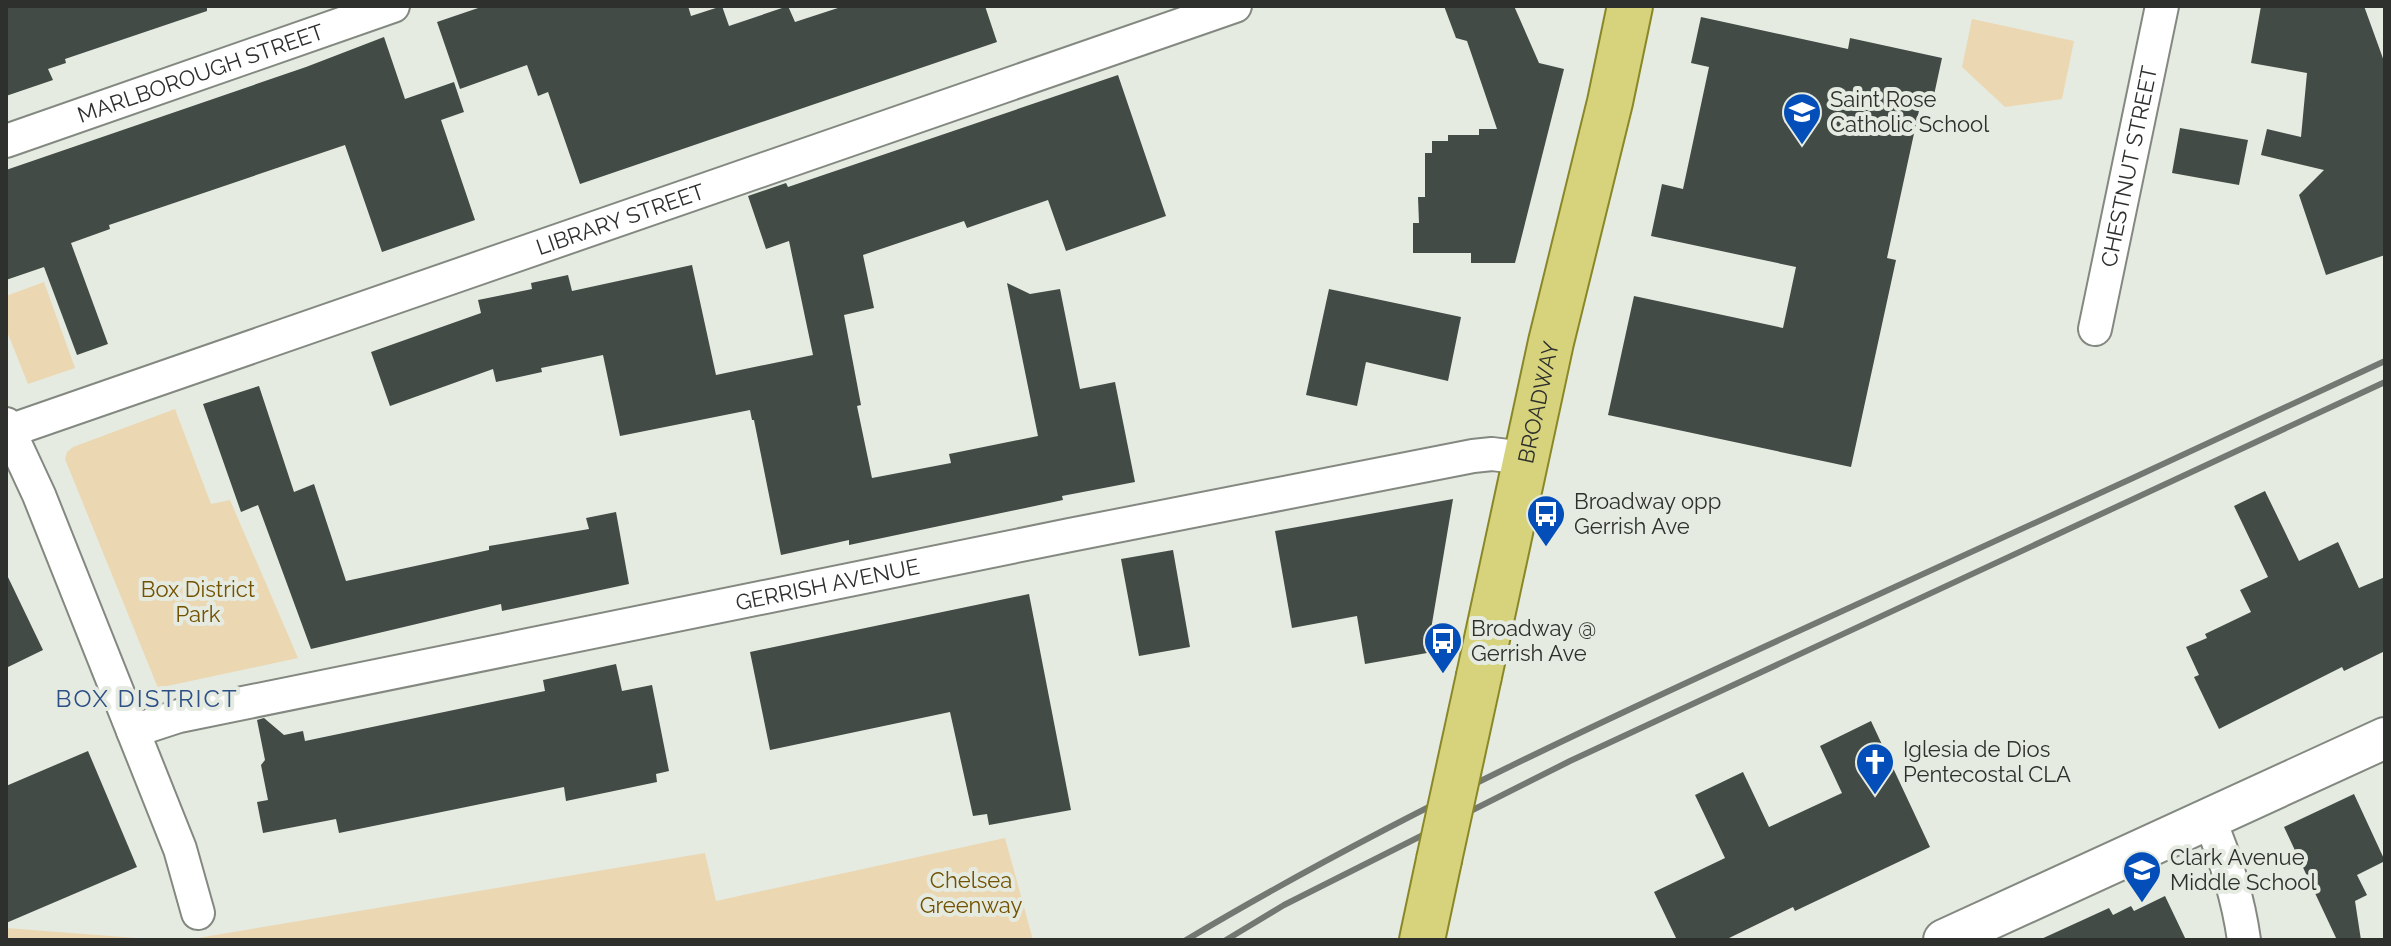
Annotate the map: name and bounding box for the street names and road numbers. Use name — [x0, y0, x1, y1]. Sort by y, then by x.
street label: MARLBOROUGH STREET — [74, 18, 328, 128]
street label: CHESTNUT STREET — [2095, 63, 2162, 269]
street label: LIBRARY STREET — [533, 178, 708, 260]
street label: BROADWAY — [1512, 339, 1564, 466]
street label: GERRISH AVENUE — [733, 553, 922, 616]

